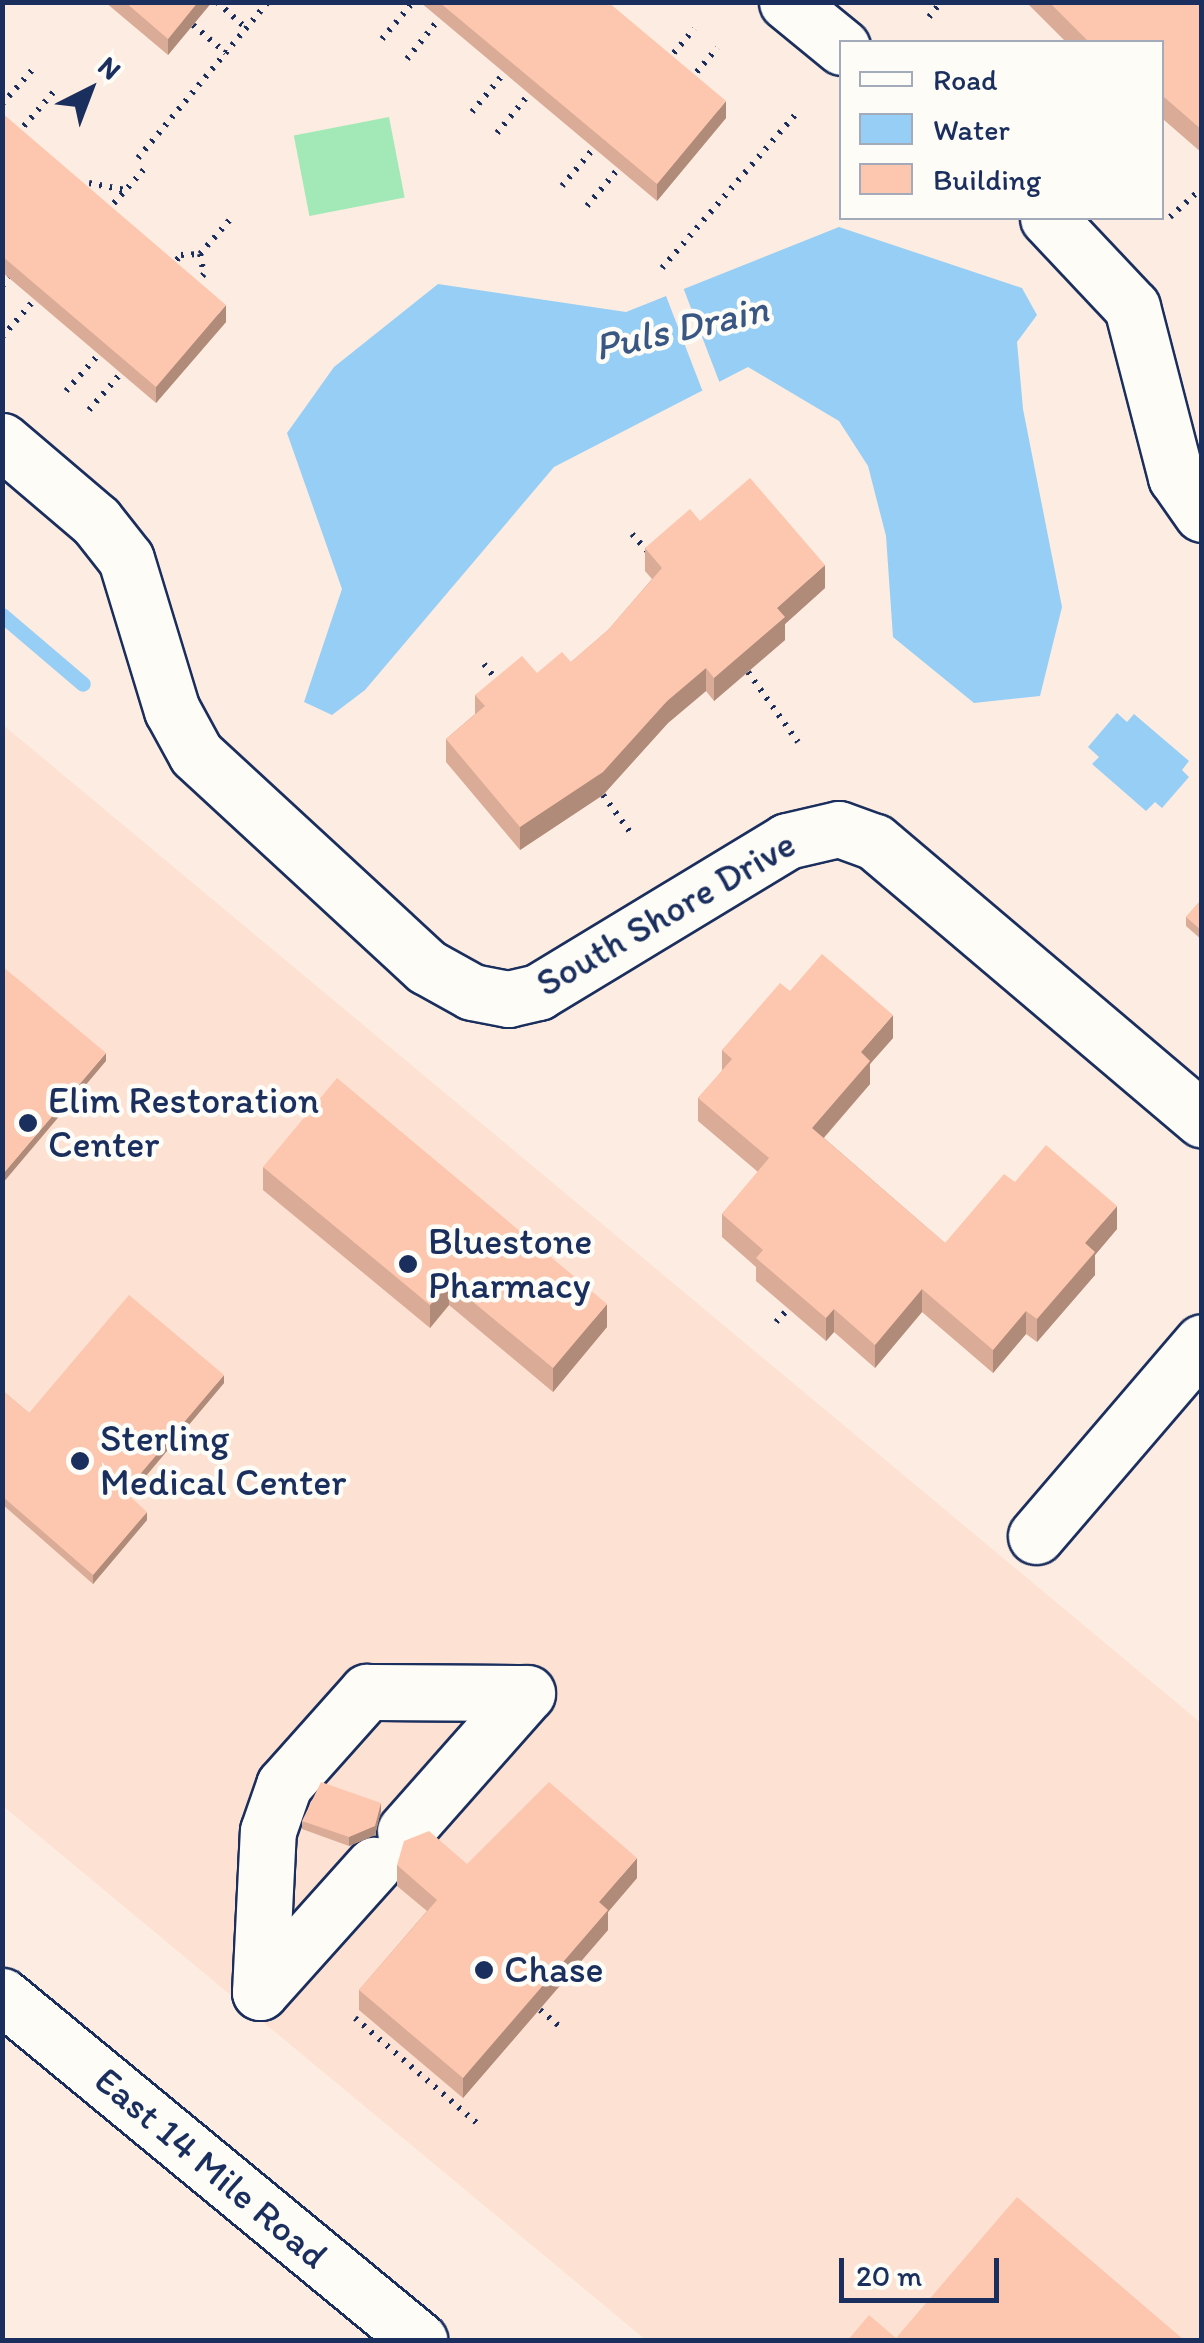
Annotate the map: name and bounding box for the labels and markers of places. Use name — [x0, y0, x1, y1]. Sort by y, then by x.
place label: Elim Restoration Center — [48, 1078, 318, 1168]
marker: Elim Restoration Center — [17, 1112, 39, 1134]
place label: Bluestone Pharmacy — [428, 1219, 592, 1308]
marker: Bluestone Pharmacy — [397, 1253, 419, 1275]
place label: Sterling Medical Center — [100, 1416, 346, 1506]
marker: Sterling Medical Center — [69, 1450, 91, 1472]
place label: Chase — [504, 1947, 604, 1993]
marker: Chase — [473, 1959, 495, 1981]

